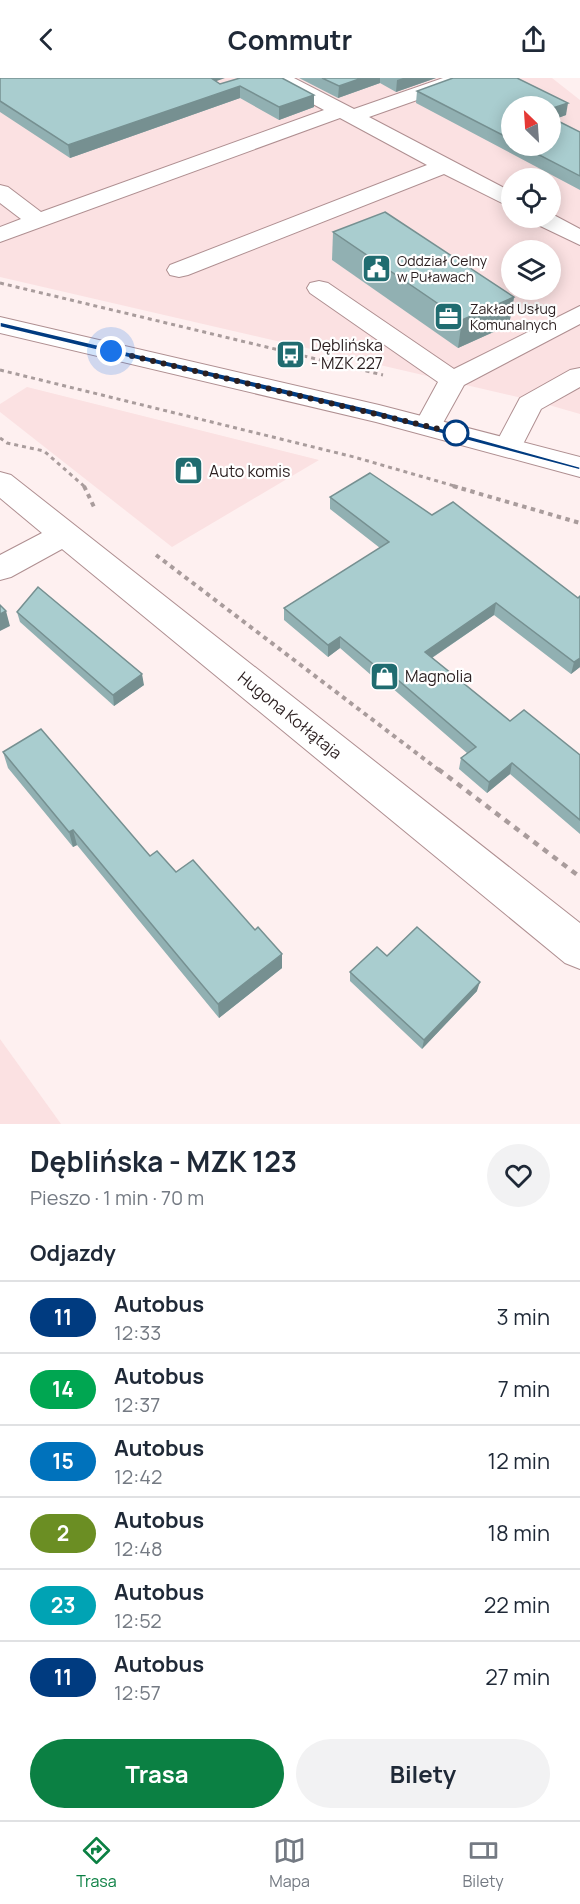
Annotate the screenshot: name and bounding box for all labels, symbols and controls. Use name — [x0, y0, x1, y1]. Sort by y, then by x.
text: Commutr — [228, 21, 352, 58]
icon: back — [30, 23, 63, 56]
icon: share — [517, 23, 550, 56]
north arrow — [501, 96, 561, 156]
map controls — [501, 96, 561, 300]
button: locate — [501, 168, 561, 228]
button: layers — [501, 240, 561, 300]
place label: Oddział Celny w Puławach — [397, 251, 488, 286]
public building icon: Oddział Celny w Puławach — [360, 253, 392, 285]
place label: Zakład Usług Komunalnych — [470, 299, 557, 334]
office icon: Zakład Usług Komunalnych — [433, 301, 465, 333]
place label: Dęblińska - MZK 227 — [311, 334, 383, 374]
your location — [96, 336, 126, 366]
bus stop icon: Dęblińska - MZK 227 — [274, 338, 306, 370]
unlabelled marker — [443, 420, 469, 446]
shop icon: Auto komis — [172, 455, 204, 487]
place label: Auto komis — [209, 460, 290, 482]
shop icon: Magnolia — [368, 660, 400, 692]
place label: Magnolia — [405, 665, 472, 687]
street label: Hugona Kołłątaja — [233, 666, 347, 764]
text: Dęblińska - MZK 123 — [30, 1142, 297, 1180]
button: heart — [487, 1144, 550, 1207]
text: Pieszo · 1 min · 70 m — [30, 1184, 204, 1211]
text: Odjazdy — [30, 1238, 116, 1268]
text: Autobus — [114, 1289, 204, 1319]
text: 3 min — [497, 1302, 550, 1332]
text: 11 — [54, 1303, 72, 1331]
text: 12:33 — [114, 1319, 161, 1346]
text: Autobus — [114, 1361, 204, 1391]
text: 7 min — [498, 1374, 550, 1404]
text: 14 — [52, 1375, 74, 1403]
text: 12:37 — [114, 1391, 160, 1418]
text: Autobus — [114, 1433, 204, 1463]
text: 12 min — [488, 1446, 550, 1476]
text: 15 — [52, 1447, 74, 1475]
text: 12:42 — [114, 1463, 162, 1490]
text: Autobus — [114, 1505, 204, 1535]
text: 18 min — [487, 1518, 550, 1548]
text: 2 — [57, 1519, 69, 1547]
text: 12:48 — [114, 1535, 163, 1562]
text: Autobus — [114, 1577, 204, 1607]
text: 22 min — [484, 1590, 550, 1620]
text: 23 — [51, 1591, 75, 1619]
text: 12:52 — [114, 1607, 162, 1634]
text: Autobus — [114, 1649, 204, 1679]
text: 27 min — [485, 1662, 550, 1692]
text: 11 — [54, 1663, 72, 1691]
text: 12:57 — [114, 1679, 161, 1706]
button: Trasa — [30, 1739, 284, 1808]
button: Bilety — [296, 1739, 550, 1808]
tab: Trasa — [76, 1834, 117, 1892]
tab: Mapa — [269, 1834, 310, 1892]
tab: Bilety — [462, 1834, 504, 1892]

